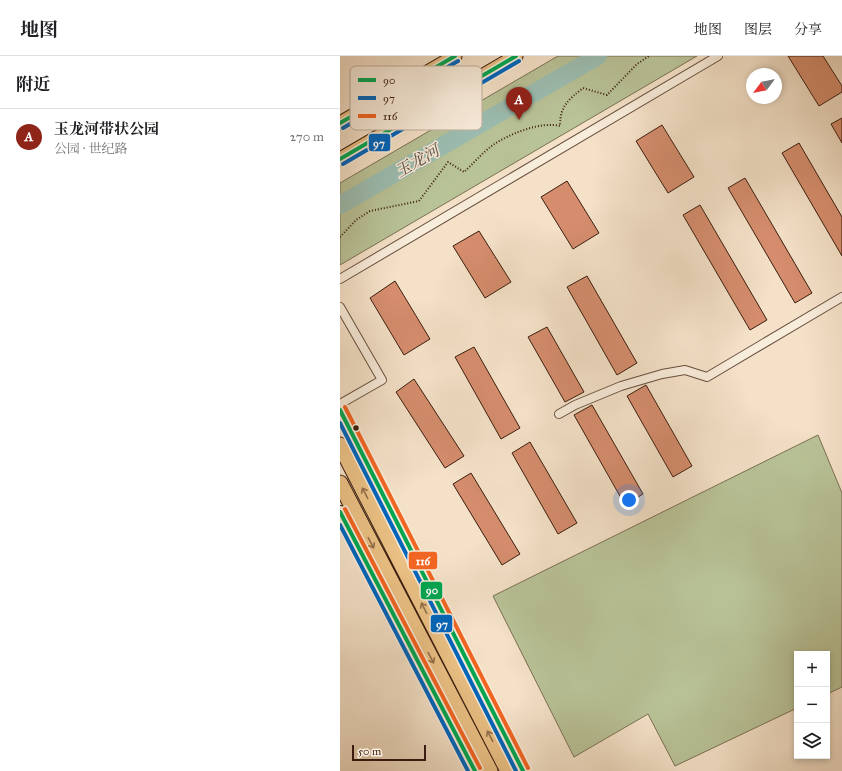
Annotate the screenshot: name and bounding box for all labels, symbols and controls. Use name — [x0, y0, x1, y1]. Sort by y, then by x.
text: 地图 — [20, 18, 58, 41]
text: 地图 — [694, 21, 722, 38]
text: 图层 — [744, 21, 772, 38]
text: 分享 — [794, 21, 822, 38]
legend — [350, 66, 482, 130]
north arrow — [746, 68, 782, 104]
text: 附近 — [16, 74, 50, 95]
text: 90 — [383, 74, 395, 87]
pin: A — [506, 87, 532, 120]
text: 97 — [383, 92, 395, 105]
text: 116 — [383, 110, 398, 123]
text: 玉龙河带状公园 — [54, 120, 159, 138]
text: A — [25, 129, 33, 145]
text: 270 m — [290, 129, 324, 145]
line badge: 97 — [368, 133, 391, 152]
text: 97 — [373, 137, 385, 151]
water label: 玉龙河 — [391, 139, 445, 181]
text: 公园 · 世纪路 — [54, 141, 127, 157]
unlabelled marker — [351, 423, 361, 433]
one-way arrow — [360, 487, 368, 499]
your location — [619, 490, 639, 510]
one-way arrow — [368, 536, 375, 548]
line badge: 116 — [408, 551, 438, 570]
text: 116 — [416, 555, 432, 568]
line badge: 90 — [420, 581, 443, 600]
text: 90 — [426, 584, 439, 598]
one-way arrow — [420, 603, 427, 615]
line badge: 97 — [430, 614, 453, 633]
text: 97 — [436, 618, 448, 632]
one-way arrow — [428, 651, 436, 663]
map controls — [794, 651, 830, 759]
button: + — [794, 651, 830, 687]
button: − — [794, 687, 830, 723]
button: layers — [794, 723, 830, 759]
one-way arrow — [486, 731, 494, 743]
scale bar — [352, 743, 426, 762]
text: 50 m — [358, 745, 381, 758]

